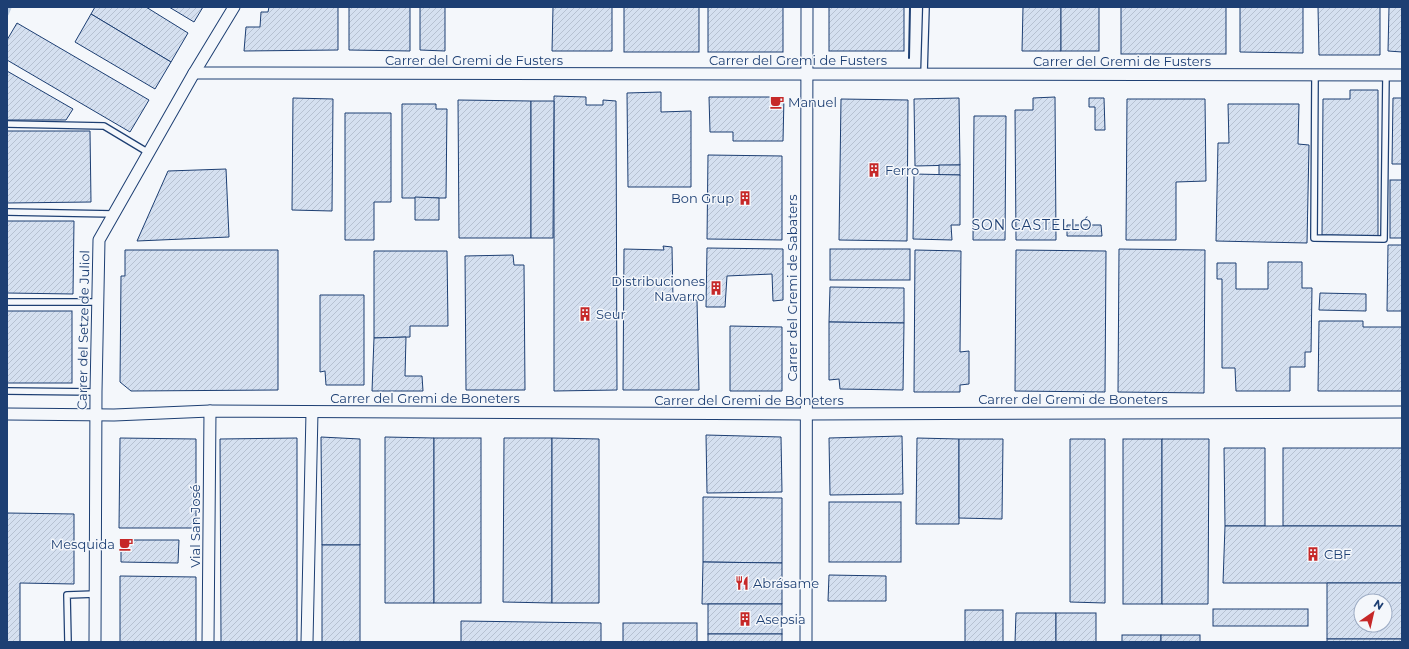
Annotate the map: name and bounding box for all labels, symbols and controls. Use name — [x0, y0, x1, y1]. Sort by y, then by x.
street label: Carrer del Gremi de Fusters — [385, 52, 563, 68]
street label: Carrer del Gremi de Fusters — [709, 52, 887, 68]
street label: Carrer del Gremi de Fusters — [1033, 53, 1211, 69]
cafe icon: Manuel — [769, 94, 785, 110]
place label: Manuel — [788, 94, 837, 110]
building icon: Ferro — [866, 162, 882, 178]
place label: Ferro — [885, 162, 919, 178]
place label: Bon Grup — [671, 190, 734, 206]
building icon: Bon Grup — [737, 190, 753, 206]
street label: Carrer del Gremi de Sabaters — [784, 194, 800, 382]
district label: SON CASTELLÓ — [971, 216, 1093, 234]
street label: Carrer del Setze de Juliol — [74, 250, 92, 410]
place label: Distribuciones Navarro — [611, 273, 705, 304]
building icon: Distribuciones Navarro — [708, 280, 724, 296]
building icon: Seur — [577, 306, 593, 322]
place label: Seur — [596, 306, 626, 322]
street label: Carrer del Gremi de Boneters — [330, 390, 520, 406]
street label: Carrer del Gremi de Boneters — [978, 391, 1168, 407]
street label: Carrer del Gremi de Boneters — [654, 392, 844, 408]
street label: Vial San José — [187, 484, 203, 568]
place label: Mesquida — [51, 536, 115, 552]
cafe icon: Mesquida — [118, 536, 134, 552]
building icon: CBF — [1305, 546, 1321, 562]
place label: CBF — [1324, 546, 1351, 562]
restaurant icon: Abrásame — [734, 575, 750, 591]
place label: Abrásame — [753, 575, 819, 591]
north arrow — [1353, 593, 1393, 633]
text: N — [1371, 596, 1386, 613]
building icon: Asepsia — [737, 611, 753, 627]
place label: Asepsia — [756, 611, 806, 627]

